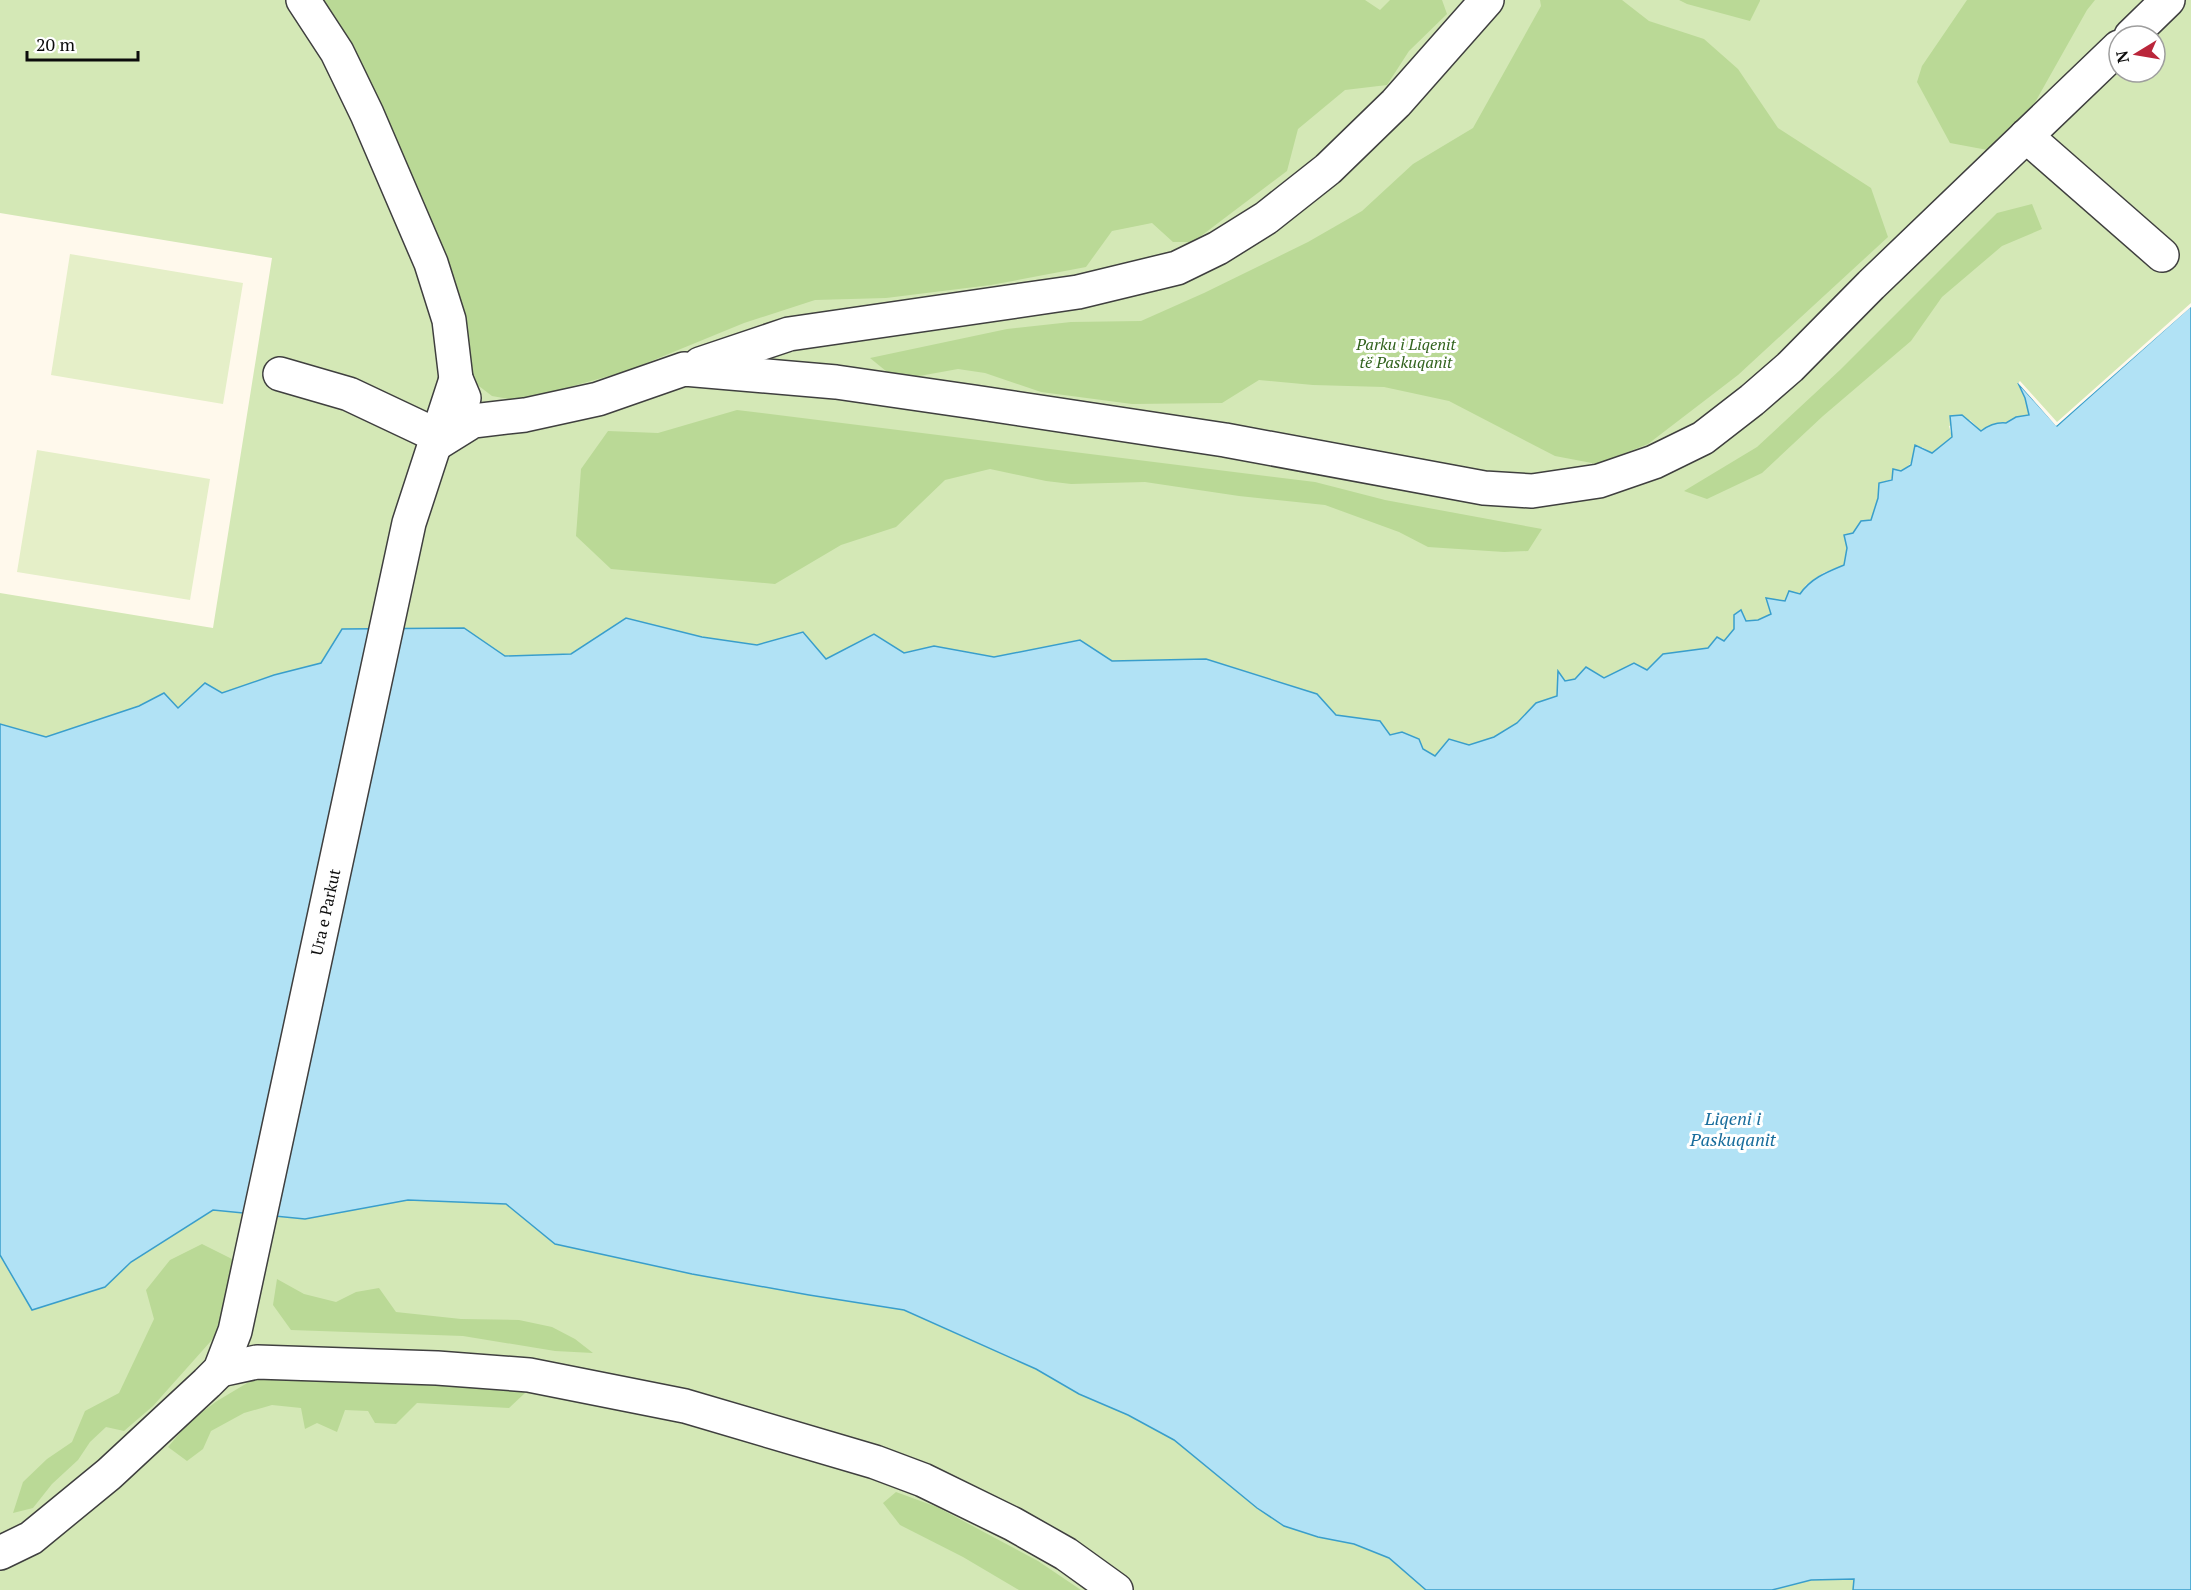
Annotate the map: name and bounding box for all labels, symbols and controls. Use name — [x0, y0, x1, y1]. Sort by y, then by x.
scale bar — [27, 24, 138, 62]
north arrow — [2107, 24, 2167, 84]
text: 20 m — [36, 32, 76, 56]
text: N — [2110, 49, 2134, 65]
park label: Parku i Liqenit të Paskuqanit — [1355, 333, 1456, 373]
street label: Ura e Parkut — [305, 866, 345, 957]
water label: Liqeni i Paskuqanit — [1689, 1106, 1777, 1151]

